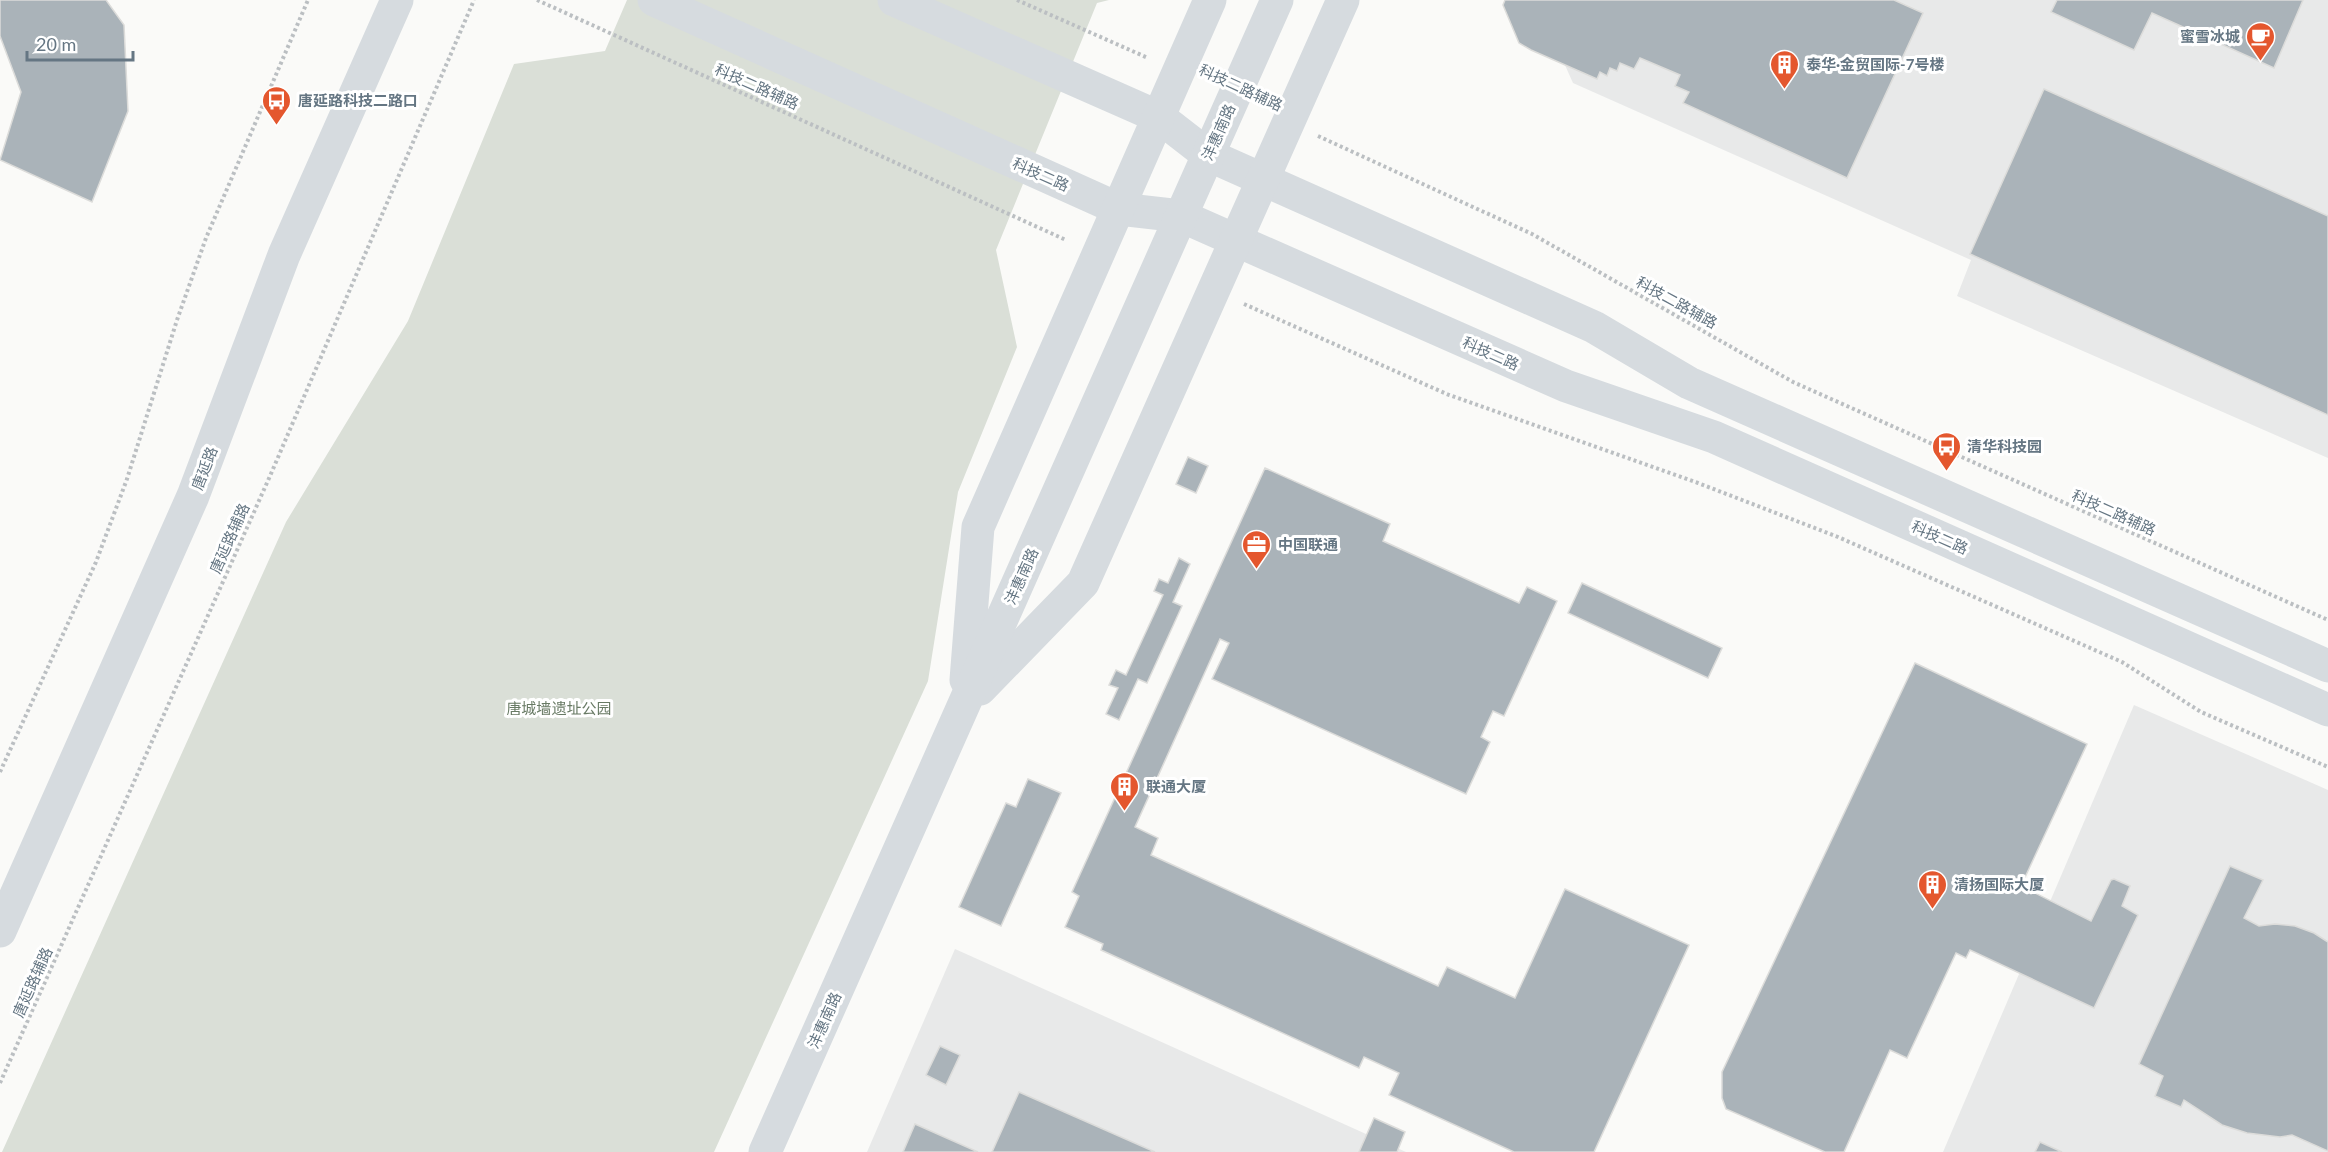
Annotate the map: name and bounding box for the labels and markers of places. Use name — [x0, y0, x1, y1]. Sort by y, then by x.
cafe icon: 蜜雪冰城 — [2245, 20, 2277, 62]
place label: 蜜雪冰城 — [2180, 27, 2240, 45]
building icon: 泰华·金贸国际-7号楼 — [1769, 48, 1801, 90]
place label: 泰华·金贸国际-7号楼 — [1806, 55, 1944, 73]
bus stop icon: 唐延路科技二路口 — [261, 84, 293, 126]
place label: 唐延路科技二路口 — [298, 91, 418, 109]
bus stop icon: 清华科技园 — [1930, 430, 1962, 472]
place label: 清华科技园 — [1967, 437, 2042, 455]
office icon: 中国联通 — [1241, 528, 1273, 570]
place label: 中国联通 — [1278, 535, 1338, 553]
building icon: 联通大厦 — [1109, 770, 1141, 812]
place label: 联通大厦 — [1146, 777, 1206, 795]
building icon: 清扬国际大厦 — [1917, 868, 1949, 910]
place label: 清扬国际大厦 — [1954, 875, 2044, 893]

